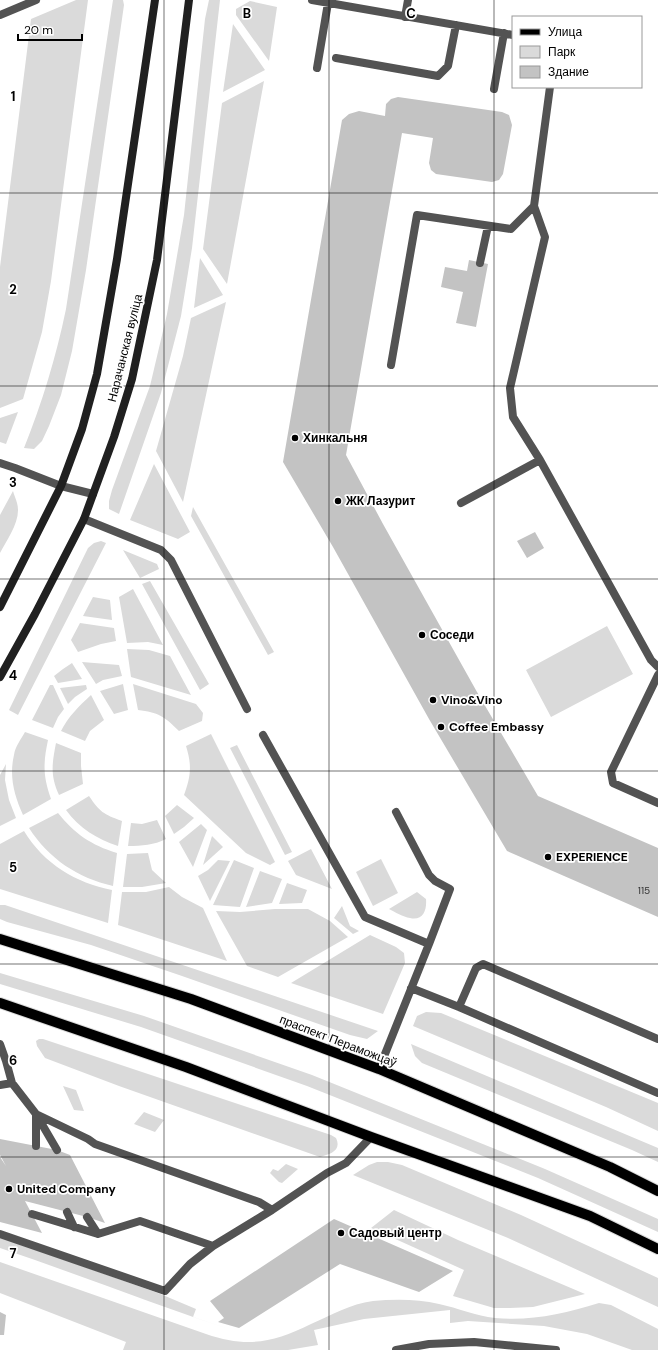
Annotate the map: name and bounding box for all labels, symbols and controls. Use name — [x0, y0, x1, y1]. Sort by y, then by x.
text: B — [243, 5, 251, 22]
text: C — [406, 5, 416, 22]
scale bar — [18, 16, 82, 42]
legend — [512, 16, 642, 88]
text: 20 m — [24, 22, 53, 38]
text: Улица — [548, 24, 582, 40]
text: Парк — [548, 44, 576, 60]
text: Здание — [548, 64, 589, 80]
text: 1 — [11, 88, 15, 105]
text: 2 — [9, 281, 17, 298]
street label: Нарачанская вуліца — [104, 292, 146, 404]
place label: Хинкальня — [303, 430, 368, 446]
marker: Хинкальня — [290, 433, 300, 443]
text: 3 — [9, 474, 17, 491]
place label: ЖК Лазурит — [345, 493, 415, 509]
marker: ЖК Лазурит — [333, 496, 343, 506]
place label: Соседи — [430, 627, 474, 643]
marker: Соседи — [417, 630, 427, 640]
text: 4 — [9, 667, 17, 684]
place label: Vino&Vino — [441, 692, 503, 708]
marker: Vino&Vino — [428, 695, 438, 705]
place label: Coffee Embassy — [449, 719, 545, 735]
marker: Coffee Embassy — [436, 722, 446, 732]
place label: EXPERIENCE — [556, 849, 628, 865]
marker: EXPERIENCE — [543, 852, 553, 862]
text: 5 — [9, 859, 17, 876]
house number: 115 — [638, 884, 650, 897]
street label: праспект Пераможцаў — [277, 1011, 399, 1071]
text: 6 — [9, 1052, 17, 1069]
place label: United Company — [17, 1181, 116, 1197]
marker: United Company — [4, 1184, 14, 1194]
place label: Садовый центр — [349, 1225, 442, 1241]
marker: Садовый центр — [336, 1228, 346, 1238]
text: 7 — [10, 1245, 17, 1262]

